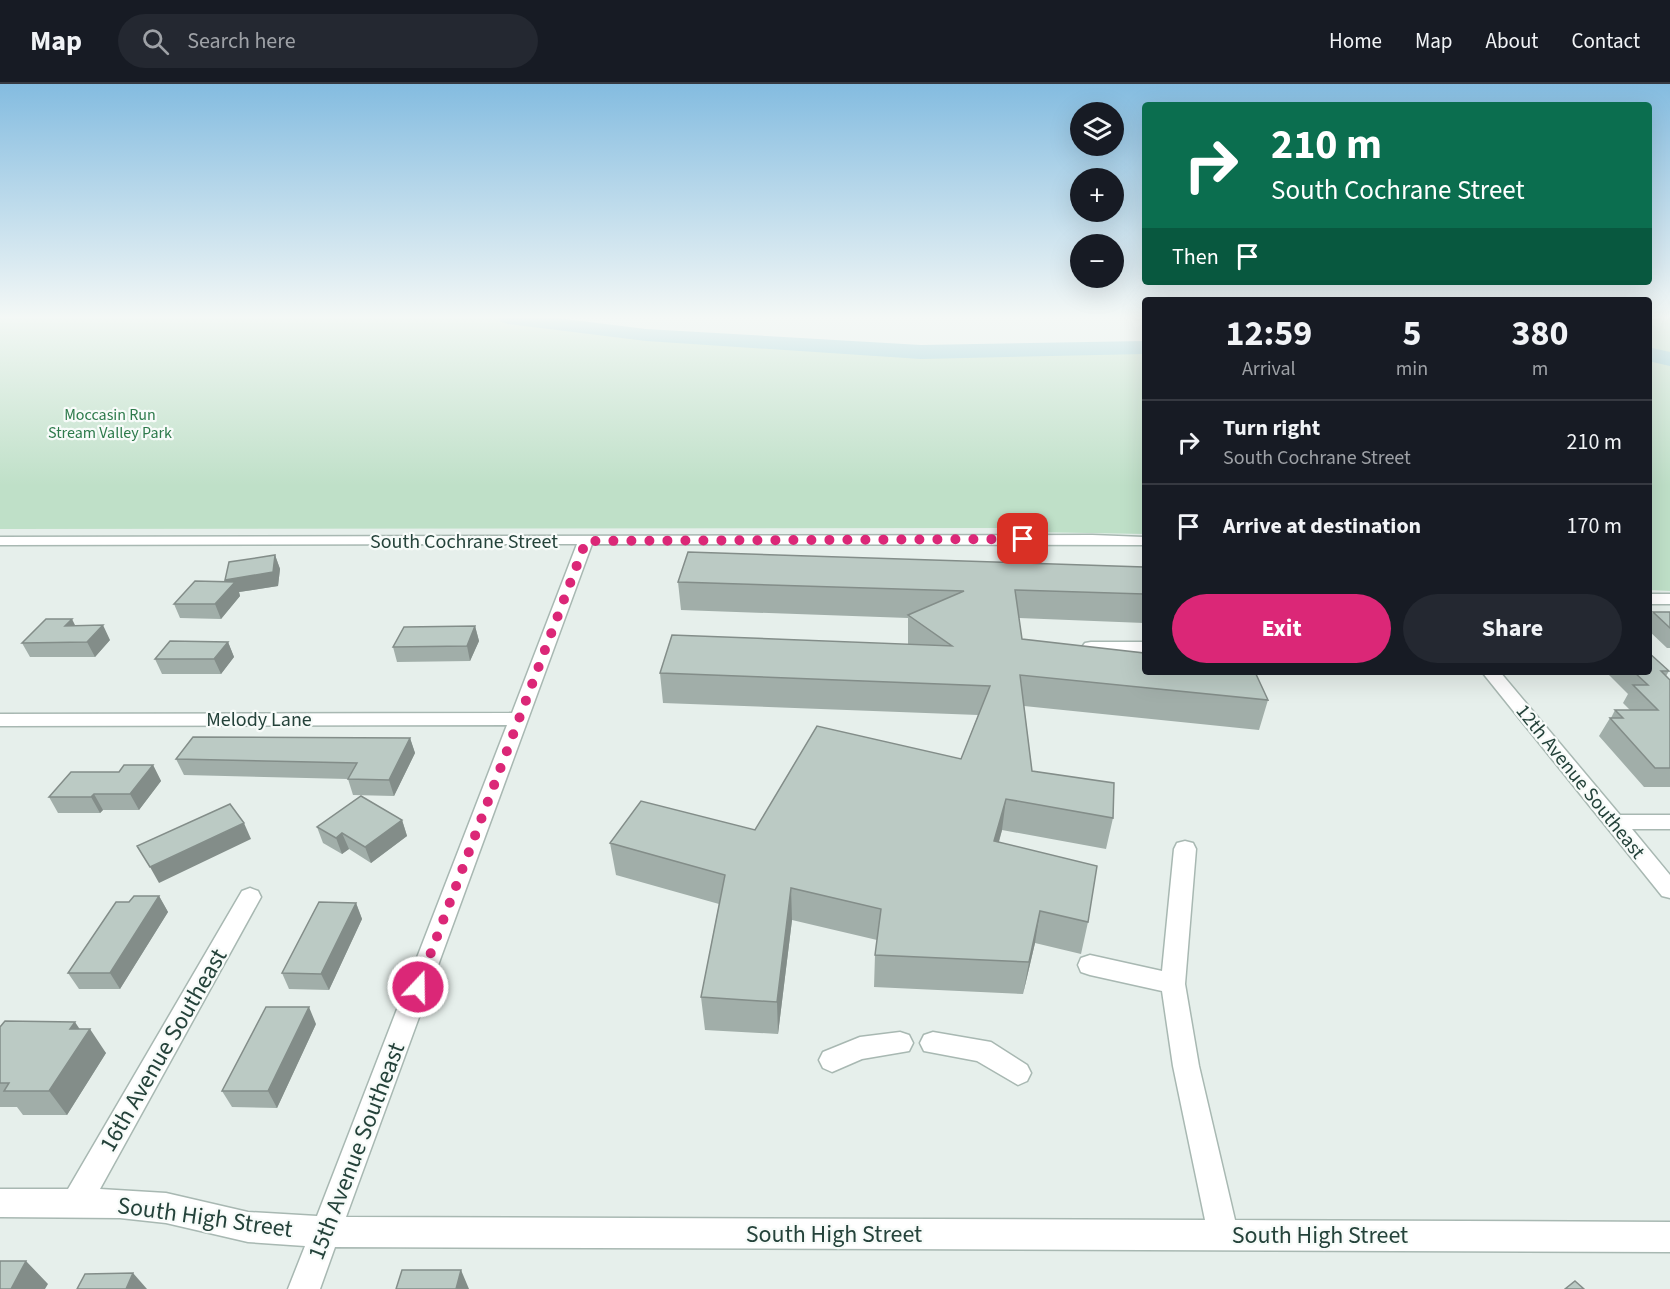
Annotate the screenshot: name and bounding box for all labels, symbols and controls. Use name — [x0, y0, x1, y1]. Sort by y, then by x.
search box — [118, 14, 538, 68]
text: Map — [30, 21, 82, 61]
icon: search — [139, 25, 172, 58]
text: Search here — [187, 25, 296, 57]
text: Home — [1329, 26, 1382, 56]
text: Map — [1415, 26, 1453, 56]
text: About — [1486, 26, 1538, 56]
text: Contact — [1571, 26, 1640, 56]
map controls — [1070, 102, 1124, 288]
button: layers — [1070, 102, 1124, 156]
text: 210 m — [1271, 115, 1382, 175]
icon: right — [1172, 126, 1250, 204]
button: + — [1070, 168, 1124, 222]
text: South Cochrane Street — [1271, 171, 1525, 210]
button: − — [1070, 234, 1124, 288]
icon: arrive — [1231, 240, 1264, 273]
text: Then — [1172, 241, 1219, 273]
text: 12:59 — [1225, 308, 1312, 359]
text: 5 — [1402, 308, 1421, 359]
text: 380 — [1512, 308, 1569, 359]
text: Arrival — [1242, 355, 1296, 383]
text: min — [1396, 355, 1428, 383]
text: m — [1532, 355, 1548, 383]
park label: Moccasin Run Stream Valley Park — [48, 404, 172, 444]
text: Turn right — [1223, 412, 1320, 444]
icon: right — [1172, 426, 1205, 459]
text: 210 m — [1567, 426, 1622, 458]
text: South Cochrane Street — [1223, 444, 1411, 472]
icon: arrive — [1172, 510, 1205, 543]
text: Arrive at destination — [1223, 510, 1421, 542]
text: 170 m — [1567, 510, 1622, 542]
pin — [997, 513, 1048, 564]
icon: arrive — [1006, 522, 1039, 555]
street label: South Cochrane Street — [370, 528, 558, 556]
button: Exit — [1172, 594, 1391, 663]
button: Share — [1403, 594, 1622, 663]
street label: 12th Avenue Southeast — [1509, 698, 1652, 865]
street label: Melody Lane — [206, 706, 312, 734]
street label: 16th Avenue Southeast — [91, 942, 236, 1159]
position arrow — [386, 955, 450, 1019]
street label: 15th Avenue Southeast — [299, 1038, 414, 1265]
street label: South High Street — [115, 1188, 295, 1247]
street label: South High Street — [746, 1217, 922, 1252]
street label: South High Street — [1232, 1218, 1408, 1253]

